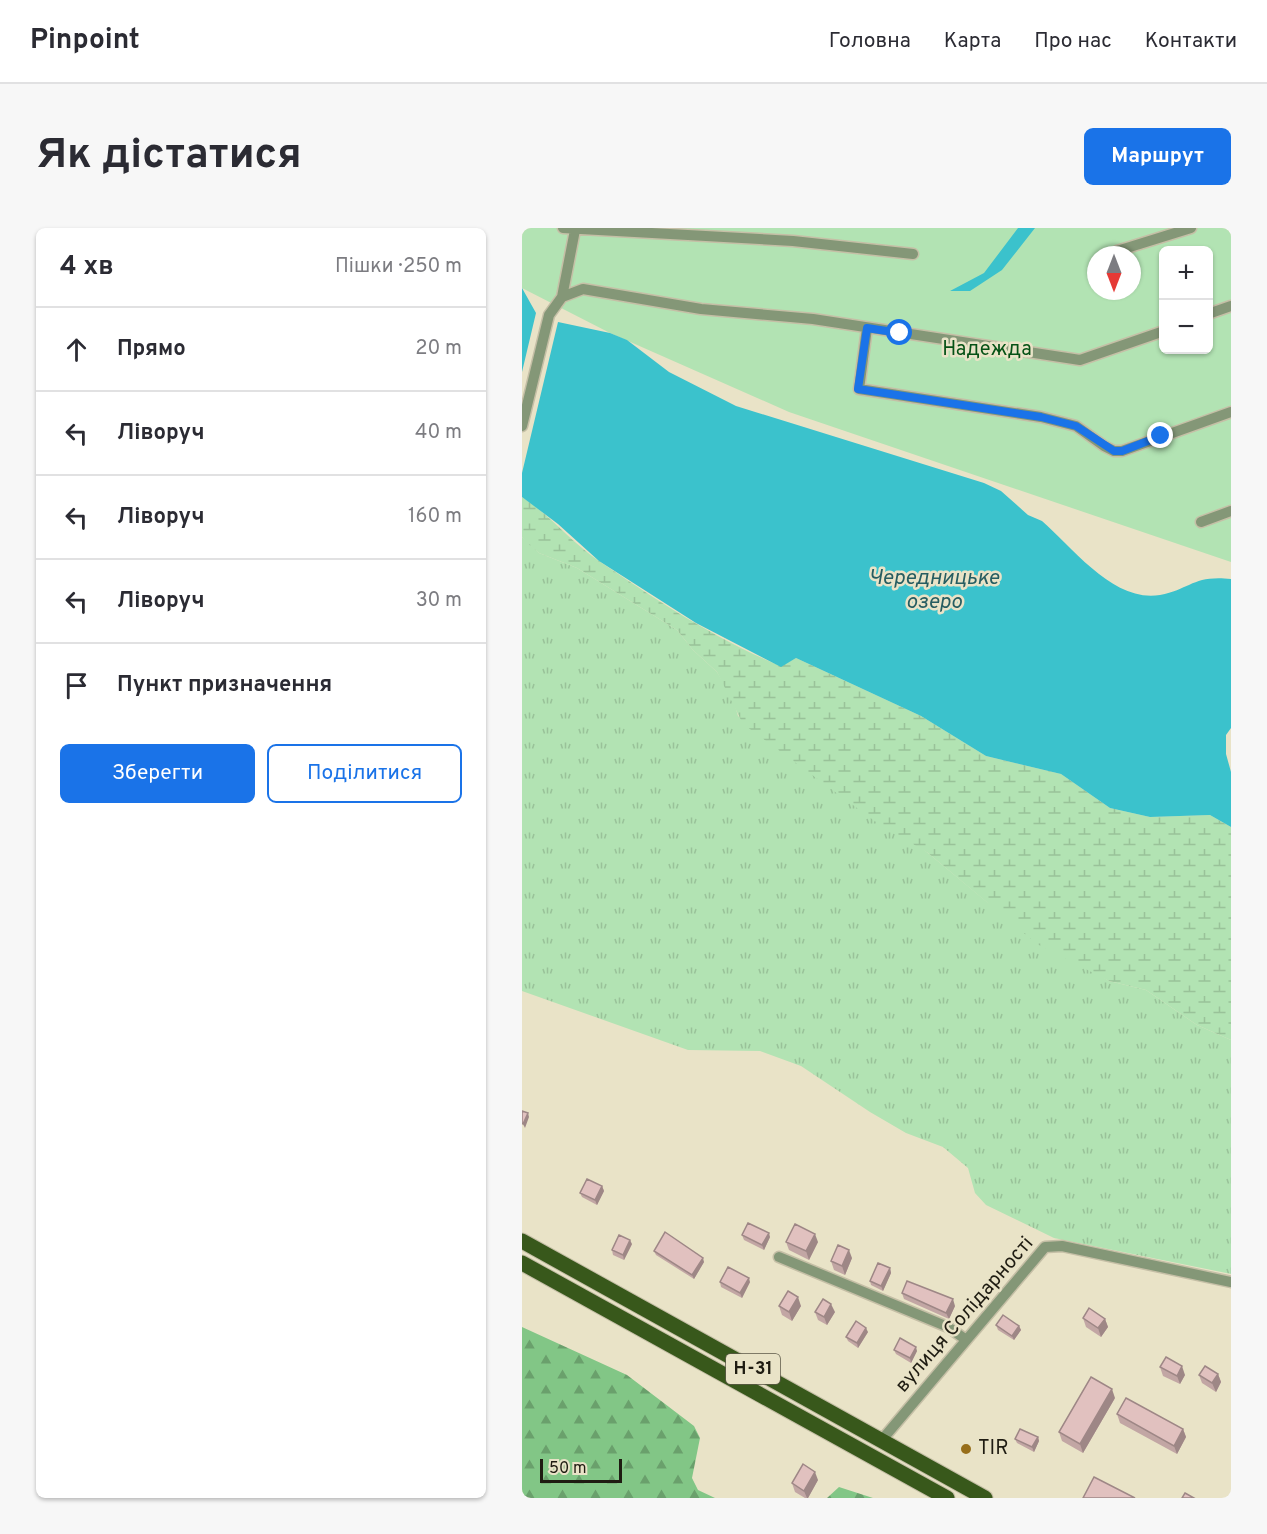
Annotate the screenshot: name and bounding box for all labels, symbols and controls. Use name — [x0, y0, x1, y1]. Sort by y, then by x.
text: Pinpoint — [30, 23, 140, 59]
text: Головна — [829, 28, 911, 55]
text: Карта — [944, 28, 1001, 55]
text: Про нас — [1034, 28, 1112, 55]
text: Контакти — [1145, 28, 1237, 55]
button: Маршрут — [1084, 128, 1231, 185]
text: Як дістатися — [36, 130, 302, 183]
north arrow — [1087, 246, 1141, 300]
map controls — [1159, 246, 1213, 354]
button: + — [1159, 246, 1213, 300]
text: 4 хв — [60, 251, 114, 284]
text: Пішки · 250 m — [335, 254, 462, 280]
button: − — [1159, 300, 1213, 354]
route start — [886, 319, 912, 345]
icon: ahead — [60, 333, 93, 366]
text: Прямо — [117, 336, 186, 363]
text: 20 m — [415, 336, 462, 362]
park label: Надежда — [942, 337, 1032, 363]
icon: left — [60, 417, 93, 450]
text: Ліворуч — [117, 420, 205, 447]
text: 40 m — [415, 420, 462, 446]
route end — [1147, 422, 1173, 448]
icon: left — [60, 501, 93, 534]
text: Ліворуч — [117, 504, 205, 531]
text: 160 m — [408, 504, 462, 530]
water label: Чередницьке озеро — [869, 565, 1000, 616]
icon: left — [60, 585, 93, 618]
text: Ліворуч — [117, 588, 205, 615]
text: 30 m — [416, 588, 462, 614]
icon: arrive — [60, 669, 93, 702]
text: Пункт призначення — [117, 672, 332, 699]
button: Зберегти — [60, 744, 255, 803]
button: Поділитися — [267, 744, 462, 803]
street label: вулиця Солідарності — [890, 1232, 1040, 1398]
road number: Н-31 — [726, 1354, 780, 1384]
place label: TIR — [978, 1436, 1008, 1462]
marker: TIR — [959, 1442, 973, 1456]
scale bar — [540, 1456, 622, 1484]
text: 50 m — [549, 1459, 587, 1479]

